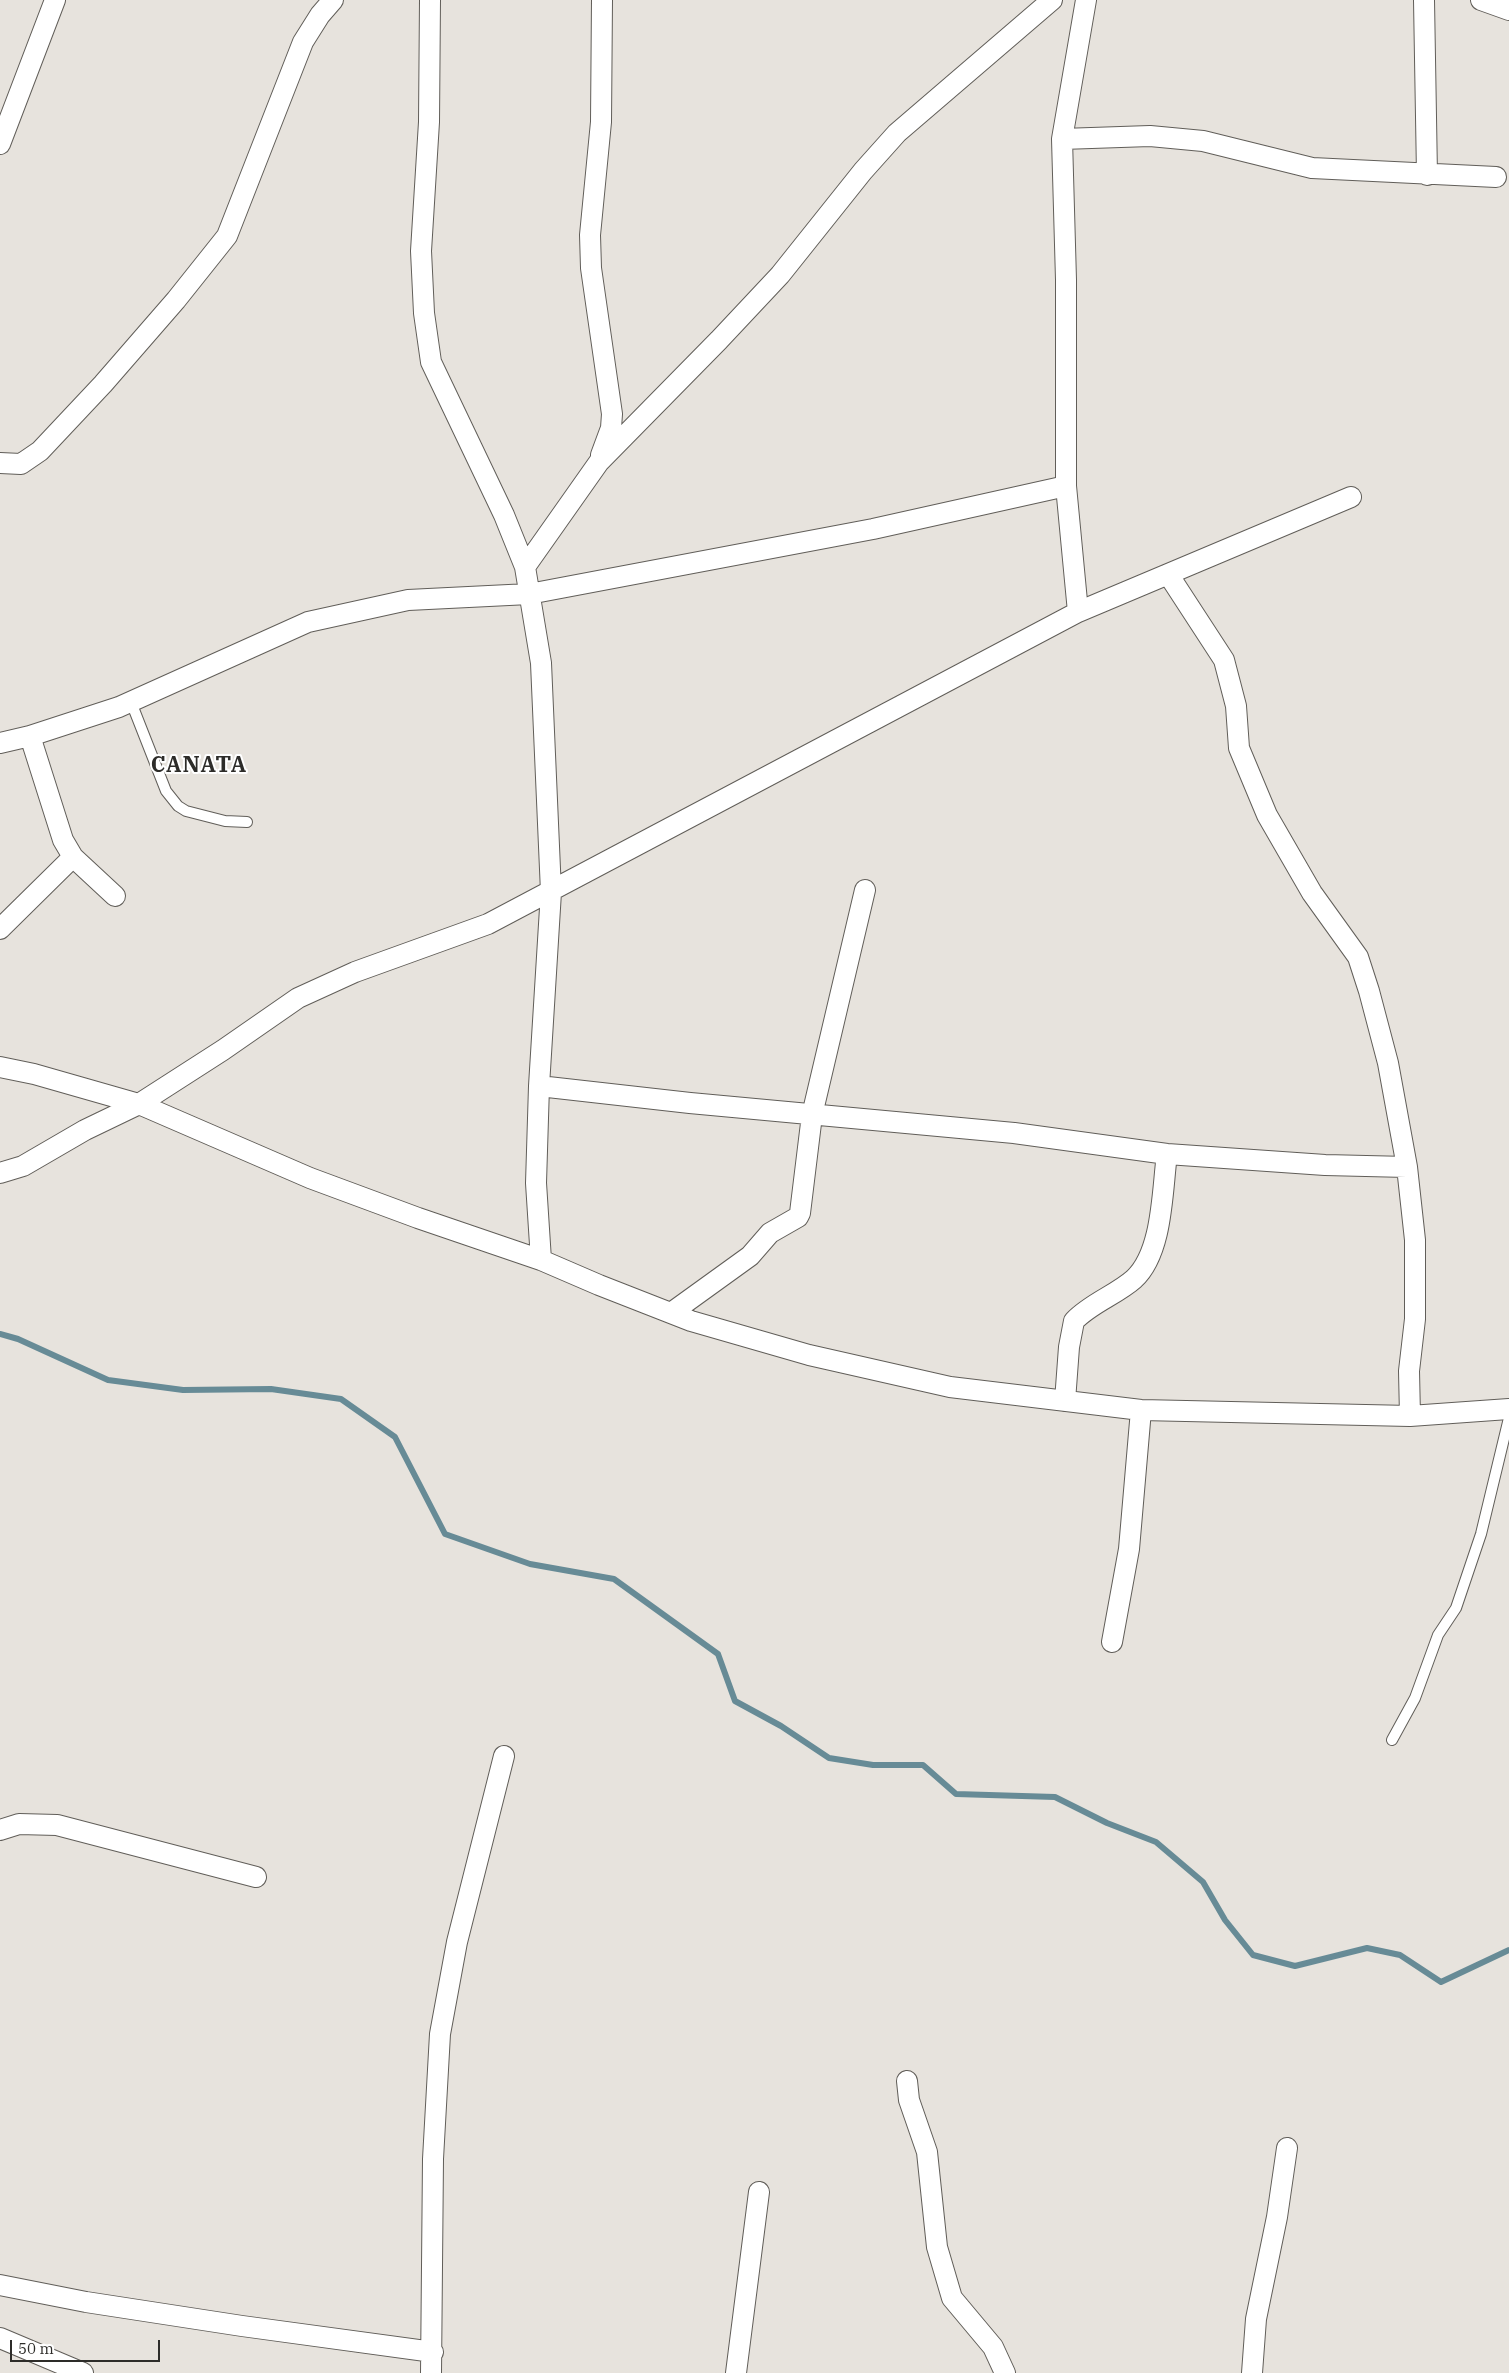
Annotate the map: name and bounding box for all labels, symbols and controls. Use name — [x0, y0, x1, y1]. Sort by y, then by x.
district label: CANATA — [150, 753, 248, 779]
scale bar — [12, 2330, 162, 2362]
text: 50 m — [18, 2339, 54, 2358]

